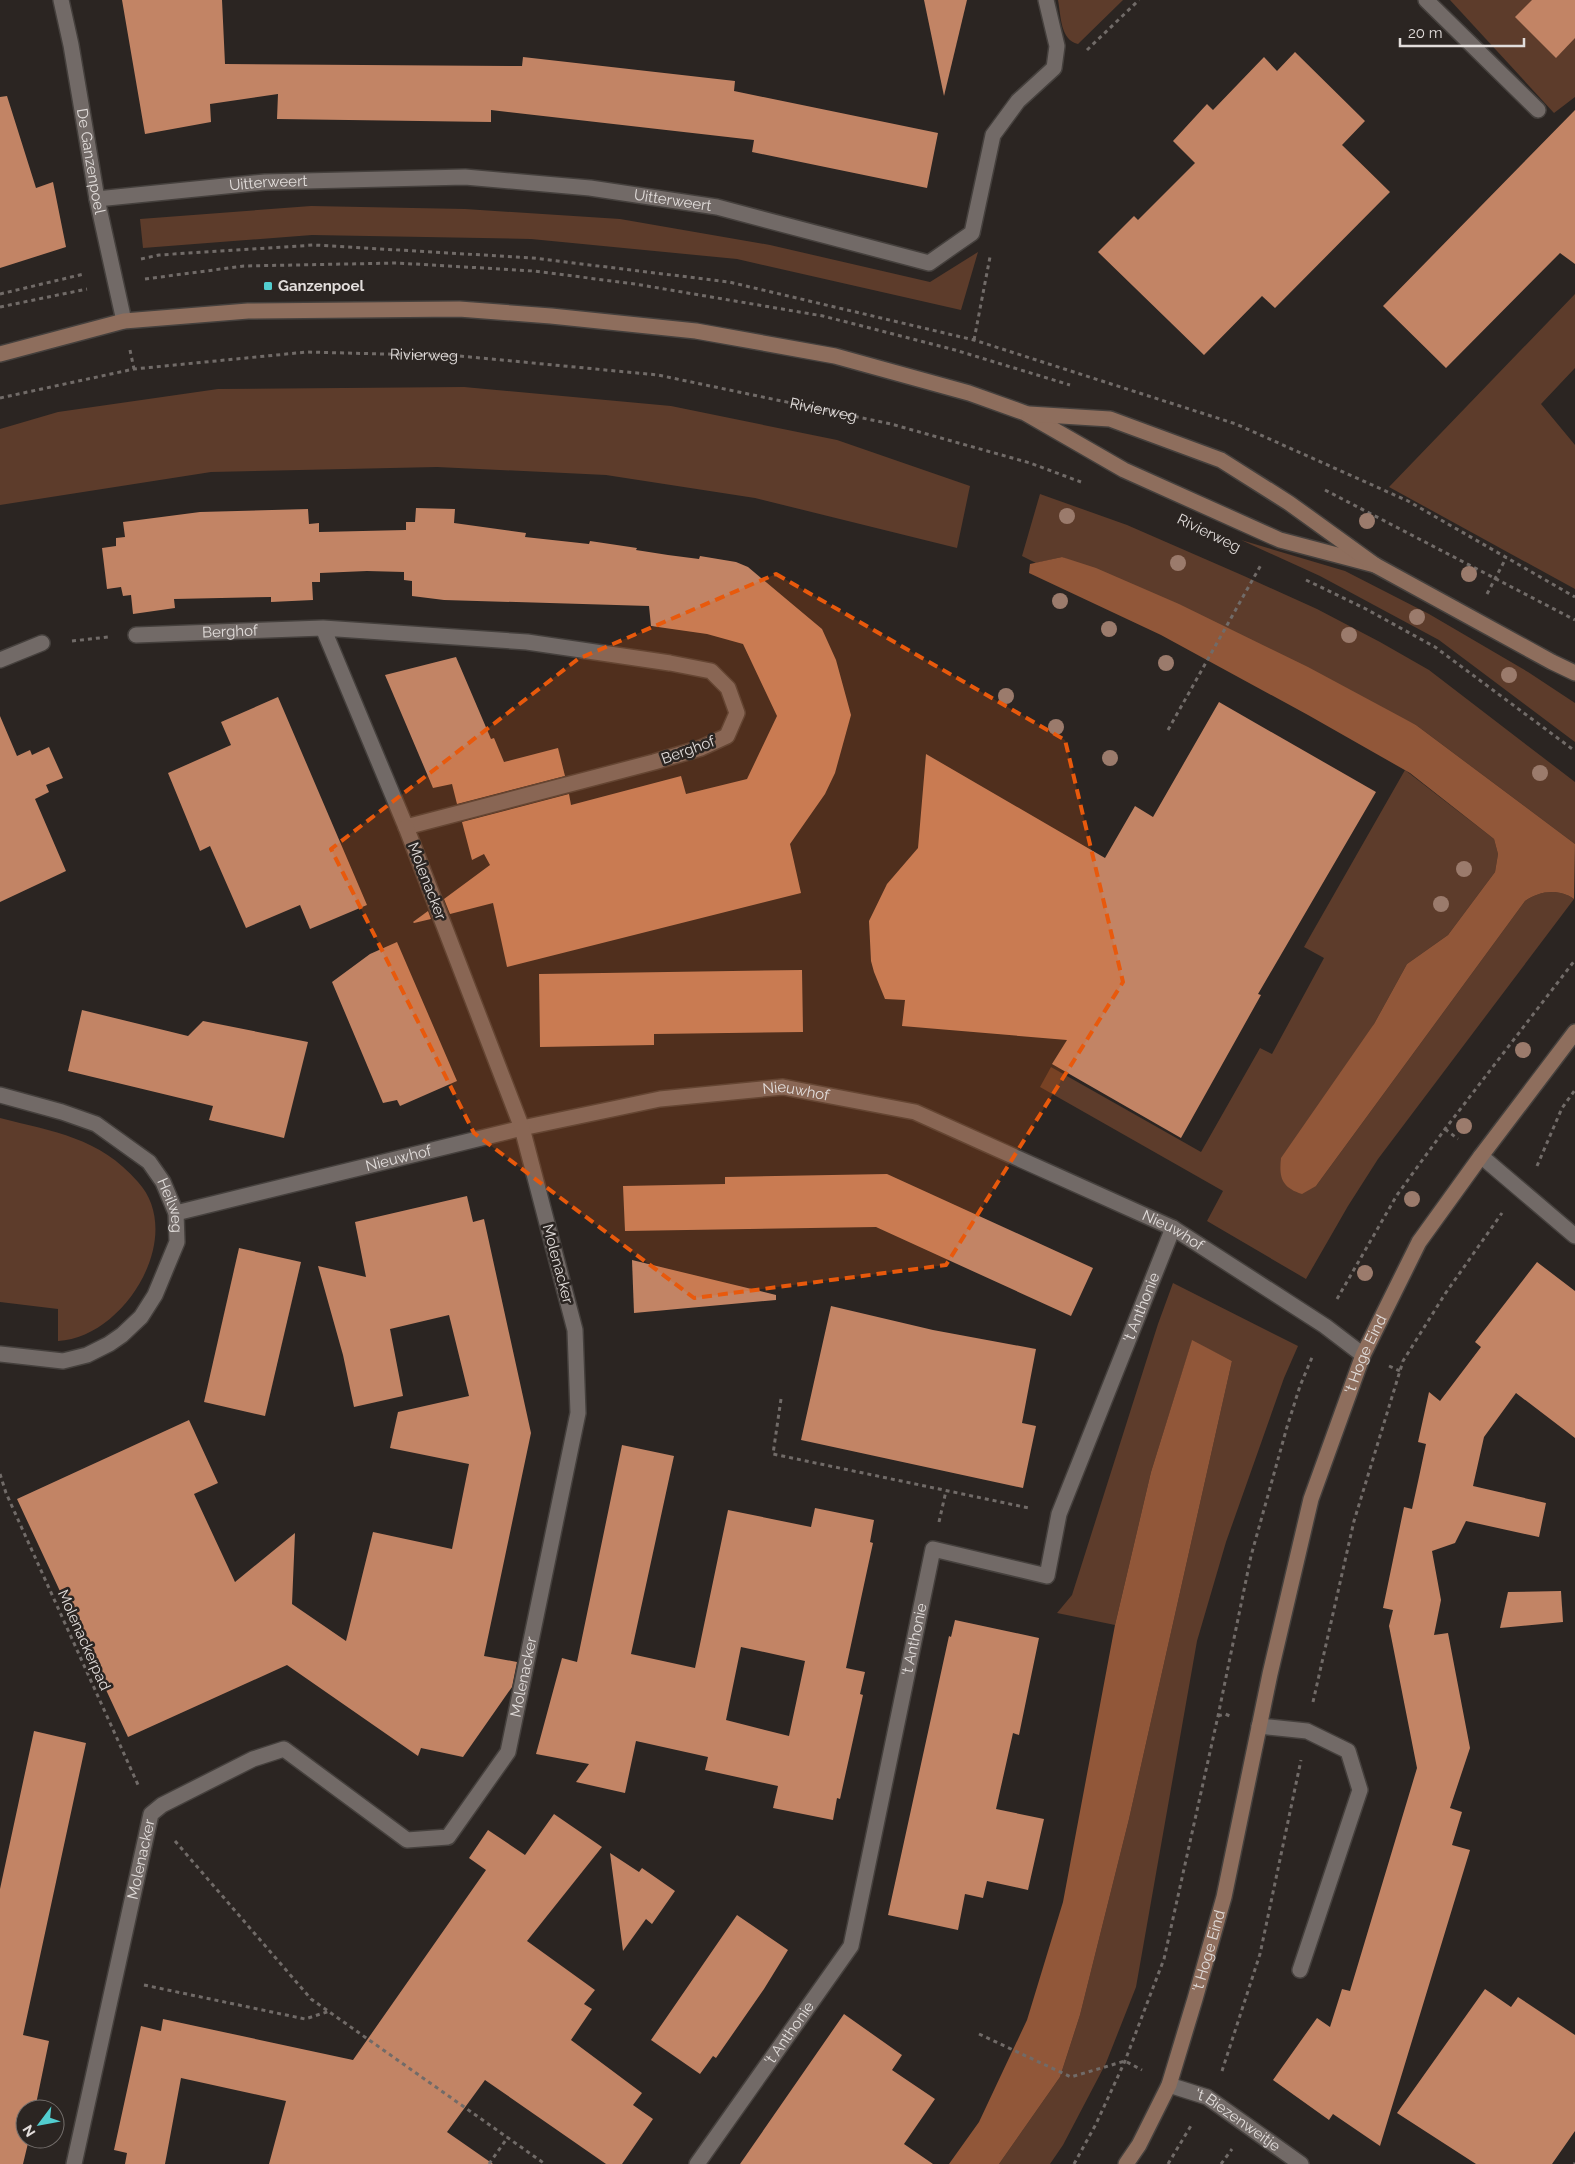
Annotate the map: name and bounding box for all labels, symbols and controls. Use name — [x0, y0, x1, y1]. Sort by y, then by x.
scale bar — [1400, 15, 1524, 47]
text: 20 m — [1408, 24, 1443, 42]
street label: De Ganzenpoel — [73, 107, 109, 217]
street label: Uitterweert — [228, 172, 308, 195]
street label: Uitterweert — [633, 186, 713, 215]
place label: Ganzenpoel — [278, 277, 364, 295]
marker: Ganzenpoel — [262, 280, 274, 292]
street label: Rivierweg — [390, 345, 458, 365]
street label: Rivierweg — [788, 394, 859, 426]
street label: Rivierweg — [1174, 510, 1244, 556]
street label: Berghof — [202, 621, 259, 642]
street label: Berghof — [659, 732, 718, 768]
street label: Molenacker — [404, 840, 450, 923]
street label: Nieuwhof — [762, 1078, 832, 1105]
street label: Nieuwhof — [364, 1141, 434, 1175]
street label: Heilweg — [153, 1175, 186, 1233]
street label: Nieuwhof — [1139, 1206, 1208, 1255]
street label: Molenacker — [539, 1222, 577, 1306]
street label: 't Anthonie — [1119, 1270, 1163, 1345]
street label: 't Hoge Eind — [1341, 1312, 1390, 1396]
street label: Molenackerpad — [54, 1587, 114, 1693]
street label: 't Anthonie — [898, 1601, 931, 1677]
street label: Molenacker — [506, 1634, 541, 1719]
street label: Molenacker — [123, 1817, 159, 1901]
street label: 't Hoge Eind — [1189, 1908, 1229, 1994]
street label: 't Anthonie — [761, 1998, 818, 2069]
street label: 't Biezenweitje — [1193, 2085, 1284, 2156]
north arrow — [15, 2099, 65, 2149]
text: N — [19, 2122, 39, 2140]

